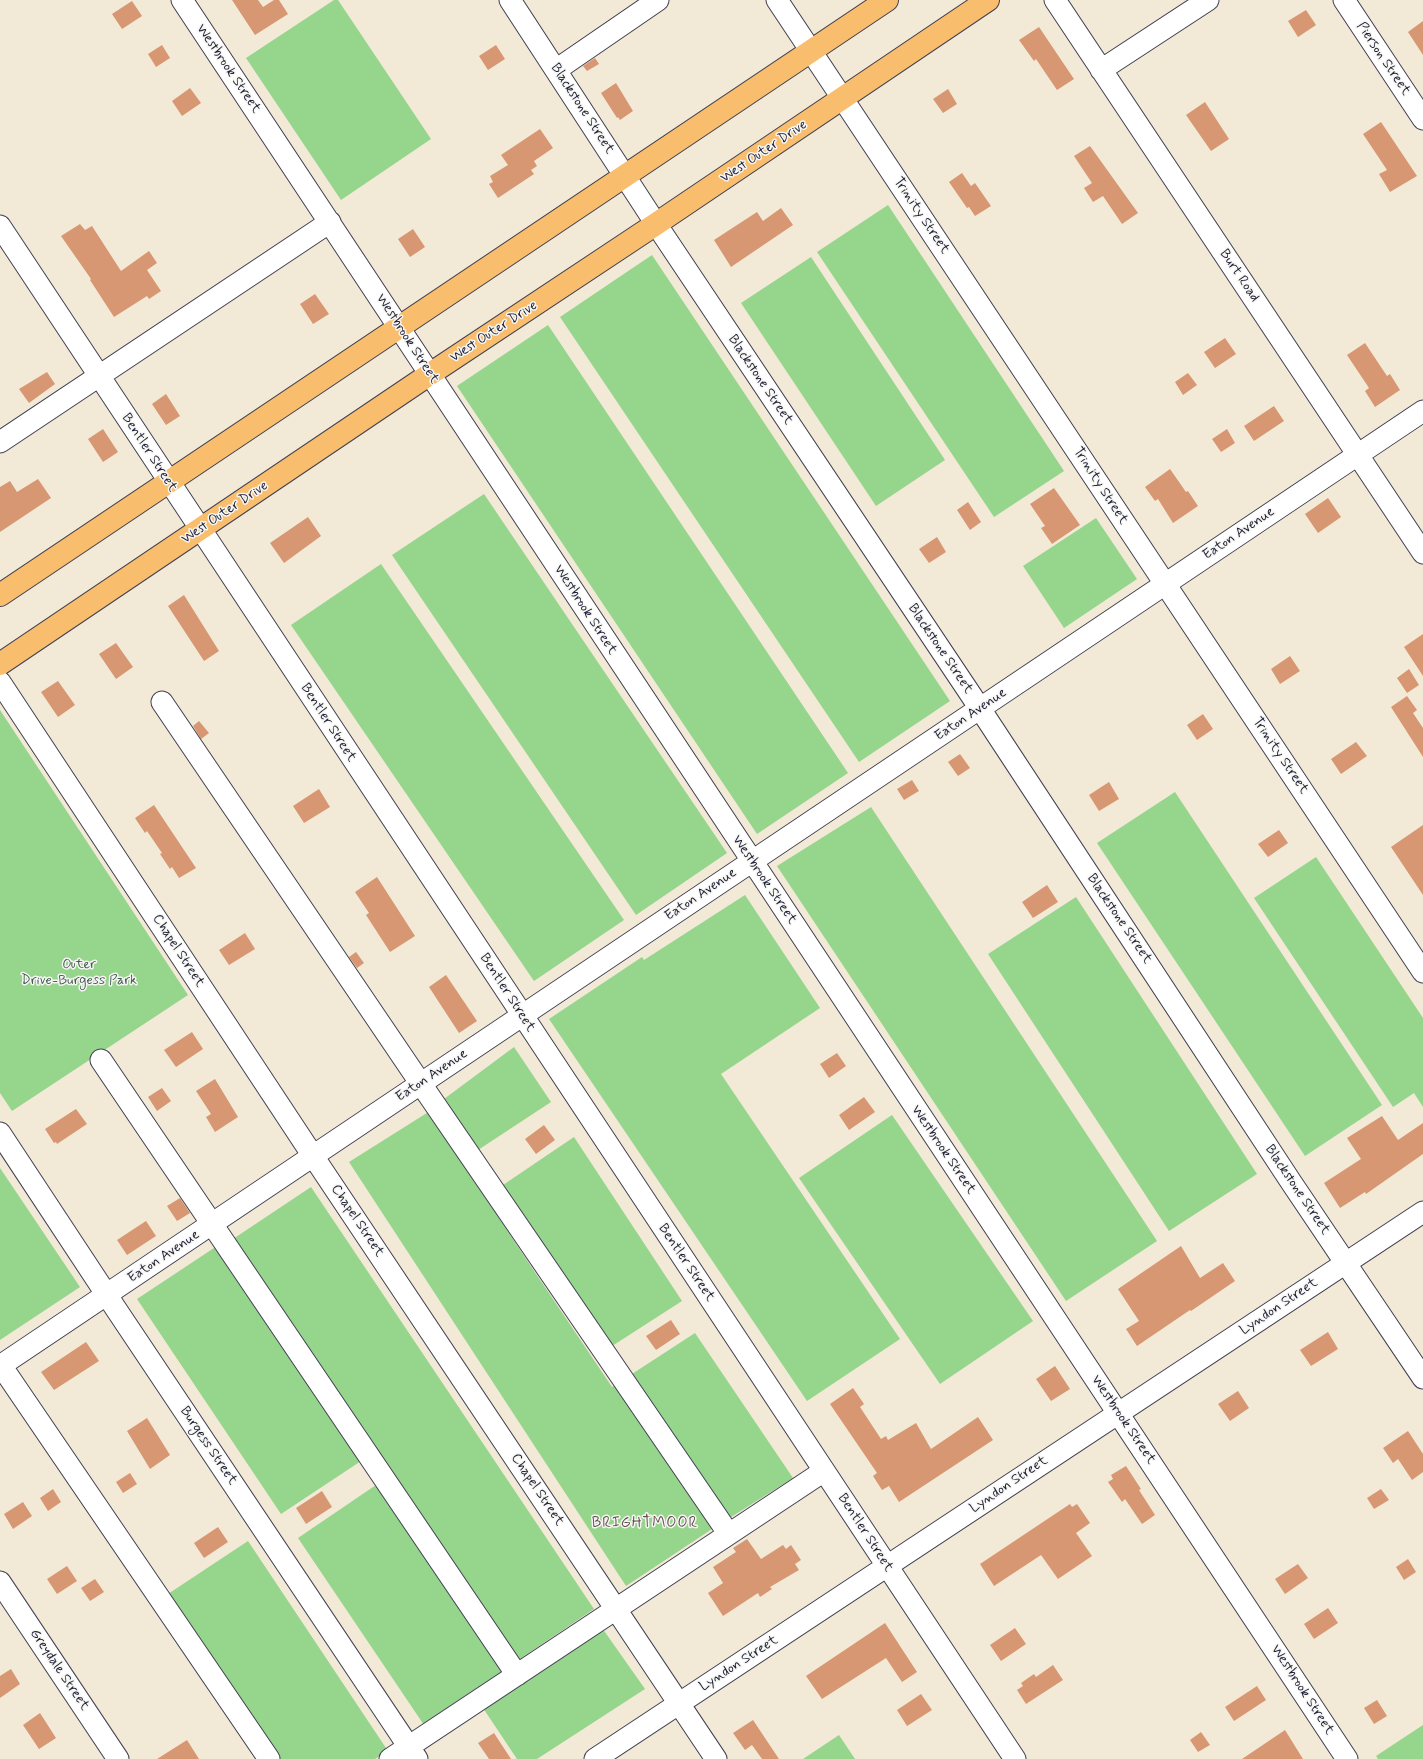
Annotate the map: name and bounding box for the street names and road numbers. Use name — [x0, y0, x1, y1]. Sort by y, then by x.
street label: Pierson Street — [1352, 19, 1414, 99]
street label: Westbrook Street — [192, 21, 264, 117]
street label: Blackstone Street — [546, 61, 618, 157]
street label: West Outer Drive — [718, 117, 810, 187]
street label: Trinity Street — [889, 175, 953, 257]
street label: Burt Road — [1215, 247, 1263, 305]
street label: Westbrook Street — [372, 291, 442, 387]
street label: West Outer Drive — [447, 298, 541, 366]
street label: Blackstone Street — [724, 332, 796, 428]
street label: Bentler Street — [117, 411, 181, 495]
street label: Trinity Street — [1069, 444, 1131, 528]
street label: West Outer Drive — [179, 478, 271, 548]
street label: Eaton Avenue — [1200, 504, 1278, 564]
street label: Westbrook Street — [550, 562, 620, 658]
street label: Blackstone Street — [904, 601, 976, 697]
street label: Bentler Street — [296, 681, 360, 765]
street label: Eaton Avenue — [932, 685, 1010, 745]
street label: Trinity Street — [1248, 715, 1312, 797]
street label: Westbrook Street — [728, 832, 800, 928]
street label: Eaton Avenue — [662, 865, 740, 925]
street label: Blackstone Street — [1083, 871, 1155, 967]
street label: Chapel Street — [148, 911, 208, 991]
street label: Bentler Street — [475, 951, 539, 1035]
street label: Eaton Avenue — [393, 1046, 471, 1106]
street label: Westbrook Street — [907, 1102, 979, 1198]
street label: Blackstone Street — [1261, 1142, 1333, 1238]
street label: Chapel Street — [327, 1182, 387, 1260]
street label: Bentler Street — [654, 1221, 718, 1305]
street label: Eaton Avenue — [125, 1227, 203, 1287]
street label: Lyndon Street — [1237, 1275, 1321, 1339]
street label: Westbrook Street — [1087, 1372, 1159, 1468]
street label: Burgess Street — [176, 1404, 240, 1488]
street label: Chapel Street — [507, 1451, 567, 1529]
street label: Lyndon Street — [967, 1453, 1051, 1517]
street label: Bentler Street — [833, 1491, 897, 1575]
street label: Greydale Street — [26, 1626, 92, 1714]
street label: Lyndon Street — [697, 1632, 781, 1696]
street label: Westbrook Street — [1267, 1642, 1337, 1738]

